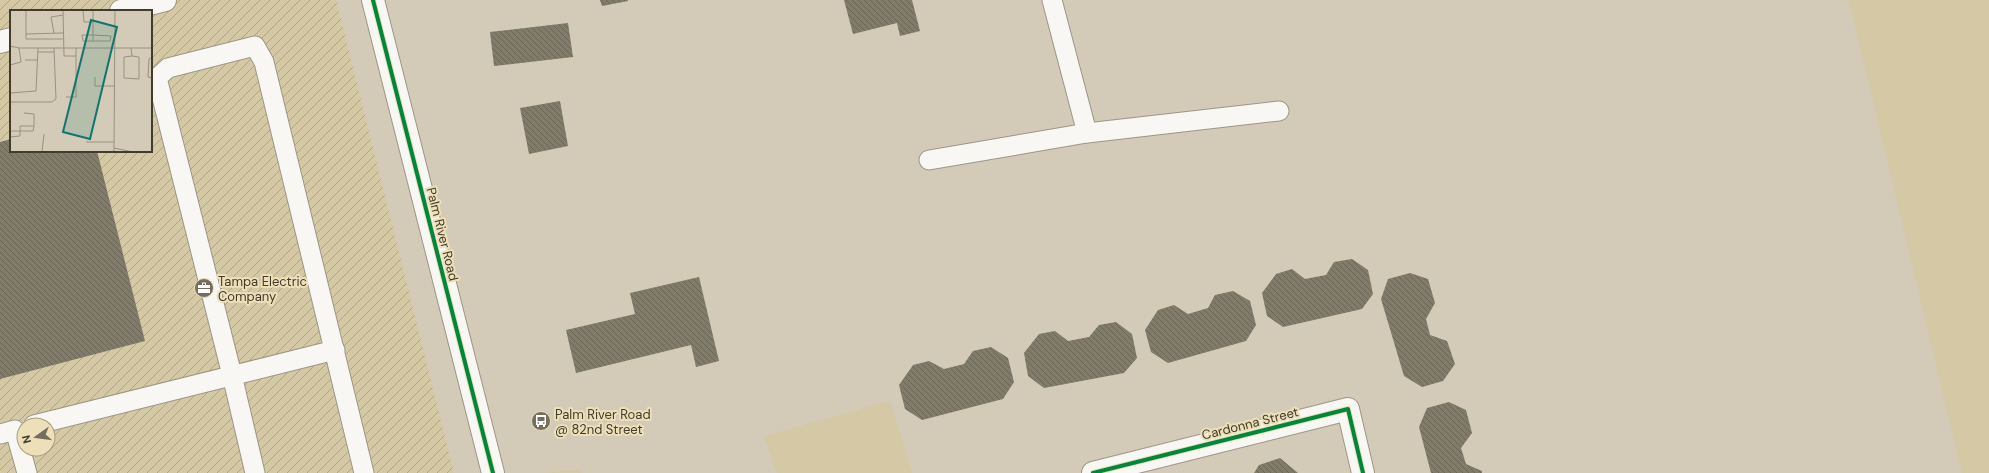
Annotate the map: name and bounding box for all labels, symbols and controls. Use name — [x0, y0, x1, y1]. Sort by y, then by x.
inset map — [10, 10, 152, 152]
street label: Palm River Road — [423, 186, 462, 283]
place label: Tampa Electric Company — [218, 273, 307, 305]
office icon: Tampa Electric Company — [193, 277, 215, 299]
street label: Cardonna Street — [1200, 403, 1300, 444]
place label: Palm River Road @ 82nd Street — [555, 406, 651, 438]
bus stop icon: Palm River Road @ 82nd Street — [530, 410, 552, 432]
north arrow — [16, 417, 56, 457]
text: N — [19, 434, 34, 445]

